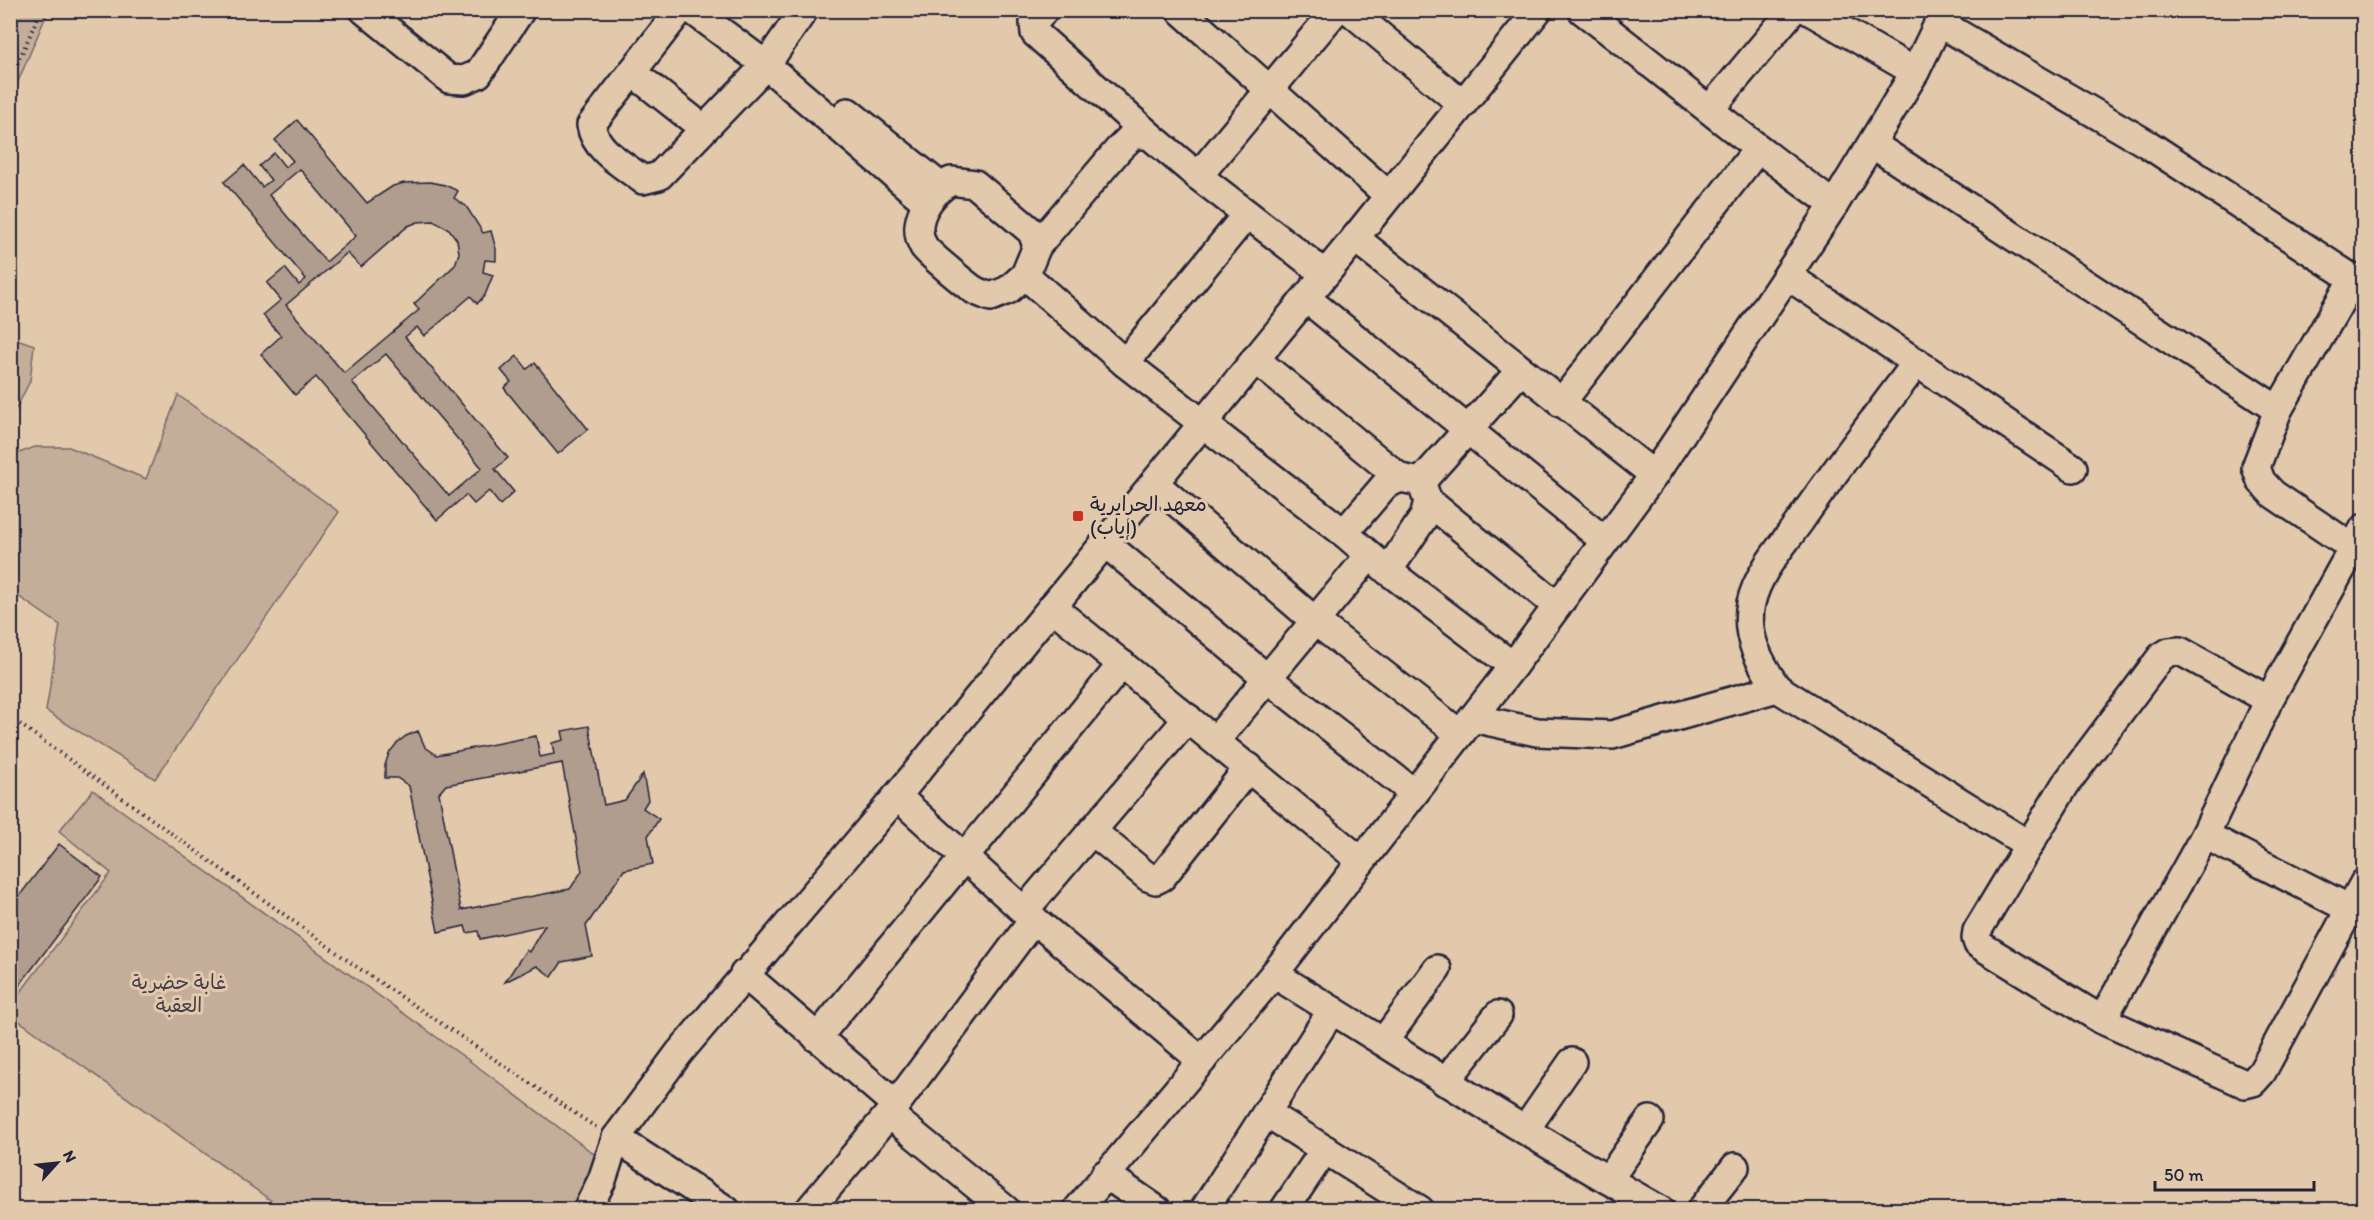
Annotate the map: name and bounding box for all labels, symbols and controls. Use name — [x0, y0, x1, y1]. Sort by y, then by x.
place label: معهد الحرايرية (إياب) — [1090, 492, 1207, 540]
marker: معهد الحرايرية (إياب) — [1071, 509, 1085, 523]
park label: غابة حضرية العقبة — [132, 970, 226, 1017]
north arrow — [27, 1133, 87, 1193]
text: N — [59, 1147, 81, 1166]
scale bar — [2155, 1154, 2314, 1192]
text: 50 m — [2164, 1164, 2204, 1186]

